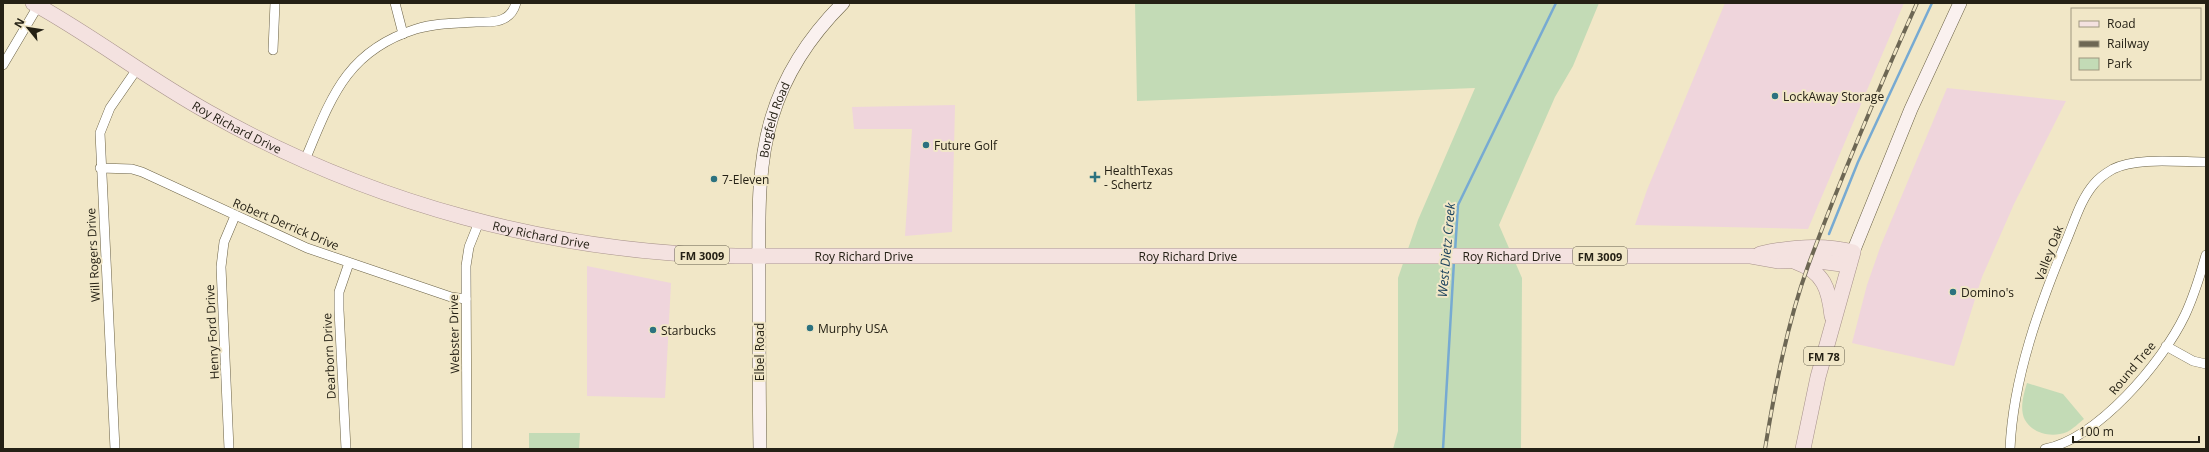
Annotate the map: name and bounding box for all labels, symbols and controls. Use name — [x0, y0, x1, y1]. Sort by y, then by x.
north arrow — [8, 8, 48, 48]
legend — [2071, 8, 2201, 80]
text: N — [10, 15, 28, 30]
text: Road — [2107, 15, 2136, 32]
text: Railway — [2107, 35, 2150, 52]
text: Park — [2107, 55, 2133, 72]
street label: Borgfeld Road — [755, 79, 793, 159]
place label: LockAway Storage — [1783, 88, 1884, 105]
marker: LockAway Storage — [1770, 91, 1780, 101]
street label: Roy Richard Drive — [189, 96, 285, 158]
place label: Future Golf — [934, 137, 998, 154]
marker: Future Golf — [921, 140, 931, 150]
place label: HealthTexas - Schertz — [1104, 162, 1173, 193]
place label: 7-Eleven — [722, 171, 769, 188]
marker: HealthTexas - Schertz — [1089, 171, 1101, 183]
marker: 7-Eleven — [709, 174, 719, 184]
street label: Robert Derrick Drive — [230, 194, 342, 254]
water label: West Dietz Creek — [1433, 201, 1459, 298]
street label: Will Rogers Drive — [82, 207, 104, 303]
street label: Roy Richard Drive — [491, 216, 591, 252]
street label: Valley Oak — [2031, 222, 2068, 283]
road number: FM 3009 — [675, 246, 729, 264]
road number: FM 3009 — [1573, 247, 1627, 265]
street label: Roy Richard Drive — [814, 248, 913, 265]
street label: Roy Richard Drive — [1138, 248, 1237, 265]
street label: Roy Richard Drive — [1462, 248, 1561, 265]
street label: Henry Ford Drive — [201, 284, 223, 380]
place label: Domino's — [1961, 284, 2014, 301]
marker: Domino's — [1948, 287, 1958, 297]
street label: Webster Drive — [445, 294, 463, 374]
street label: Dearborn Drive — [318, 312, 340, 400]
place label: Murphy USA — [818, 320, 888, 337]
place label: Starbucks — [661, 322, 716, 339]
street label: Elbel Road — [751, 323, 768, 381]
marker: Murphy USA — [805, 323, 815, 333]
marker: Starbucks — [648, 325, 658, 335]
street label: Round Tree — [2105, 338, 2160, 398]
road number: FM 78 — [1804, 347, 1844, 365]
scale bar — [2073, 418, 2199, 444]
text: 100 m — [2079, 423, 2114, 440]

